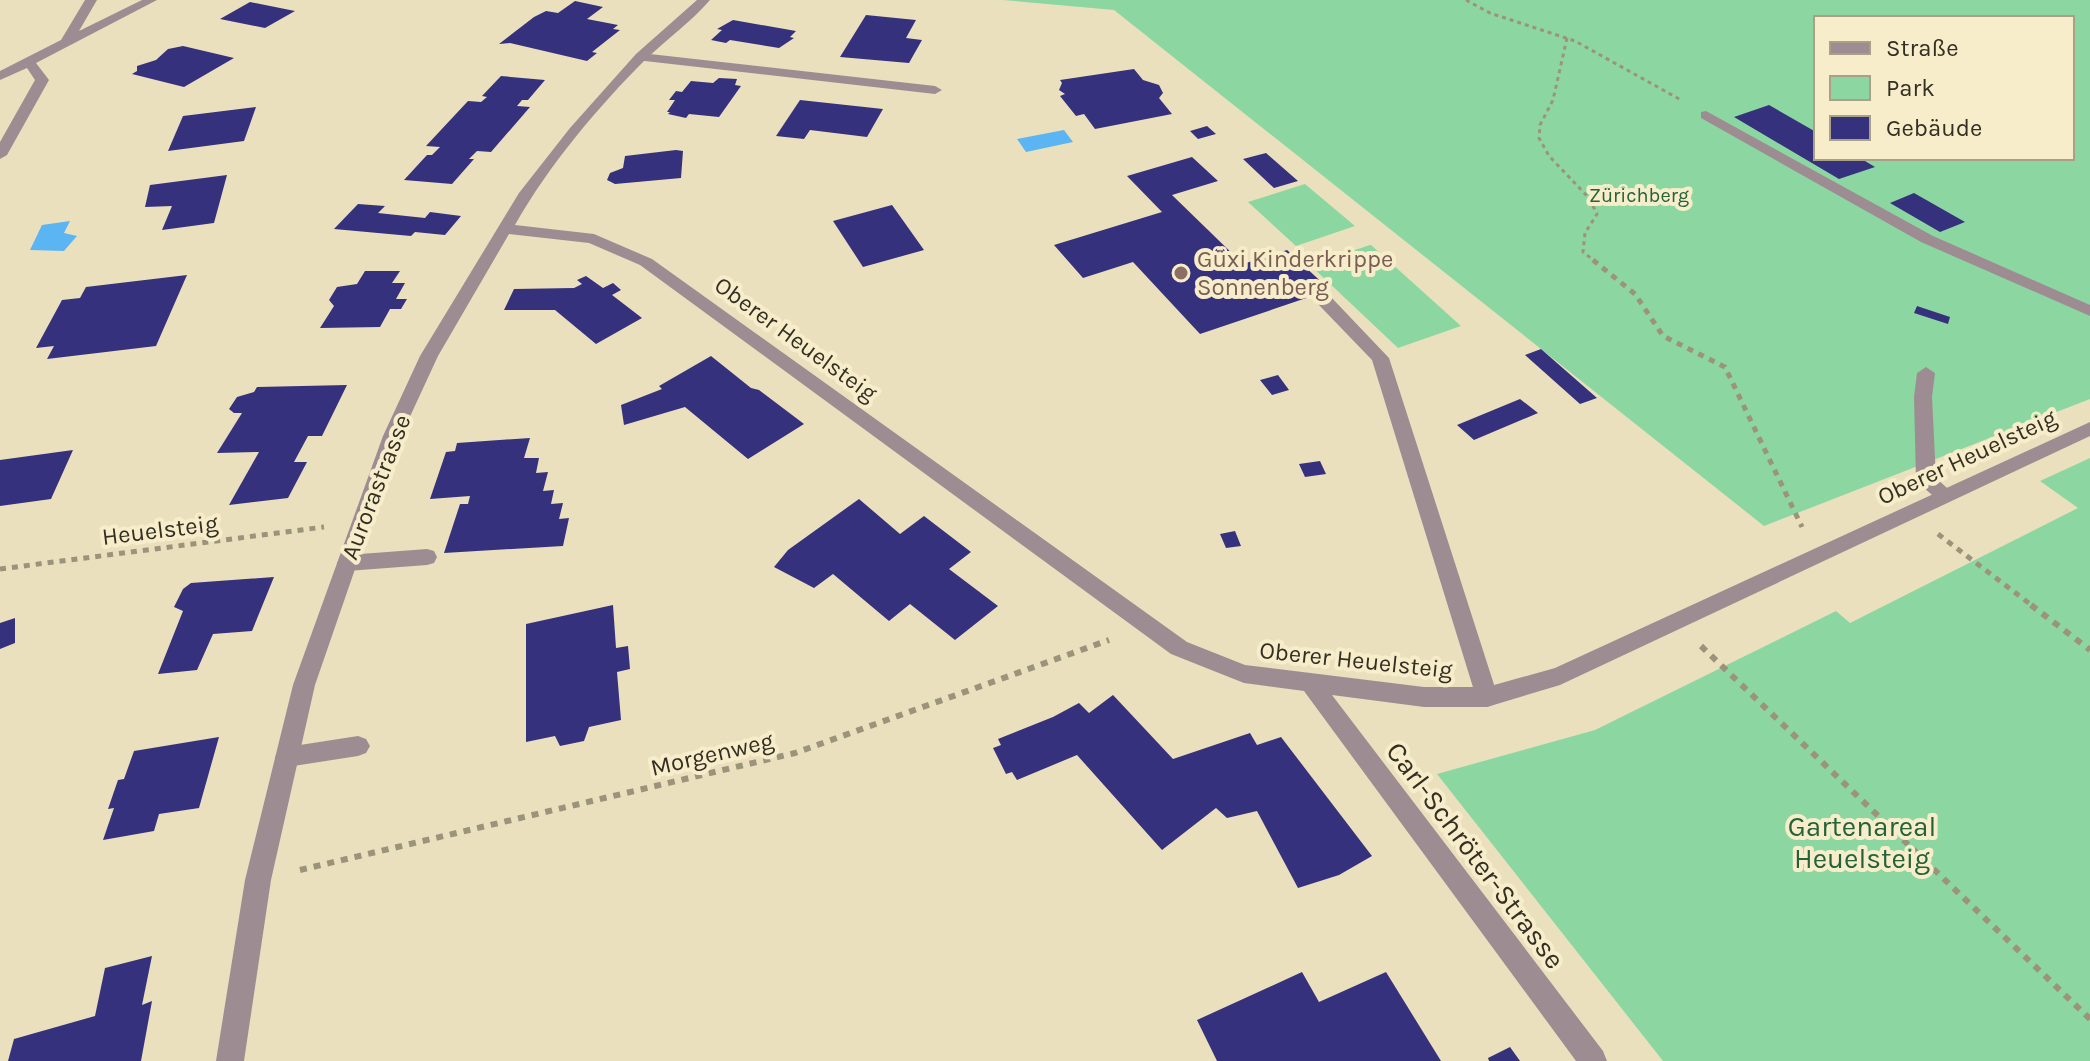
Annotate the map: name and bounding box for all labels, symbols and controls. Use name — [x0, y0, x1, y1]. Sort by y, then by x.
legend — [1814, 16, 2074, 160]
text: Straße — [1886, 34, 1958, 62]
text: Park — [1886, 74, 1935, 102]
text: Gebäude — [1886, 114, 1982, 142]
park label: Zürichberg — [1589, 184, 1689, 207]
place label: Güxi Kinderkrippe Sonnenberg — [1197, 245, 1393, 301]
marker: Güxi Kinderkrippe Sonnenberg — [1172, 264, 1190, 282]
street label: Oberer Heuelsteig — [709, 271, 883, 408]
street label: Oberer Heuelsteig — [1873, 403, 2061, 511]
street label: Aurorastrasse — [336, 411, 416, 563]
street label: Heuelsteig — [100, 509, 220, 551]
street label: Oberer Heuelsteig — [1258, 636, 1454, 684]
street label: Morgenweg — [648, 726, 777, 782]
street label: Carl-Schröter-Strasse — [1380, 735, 1572, 975]
park label: Gartenareal Heuelsteig — [1788, 810, 1936, 875]

